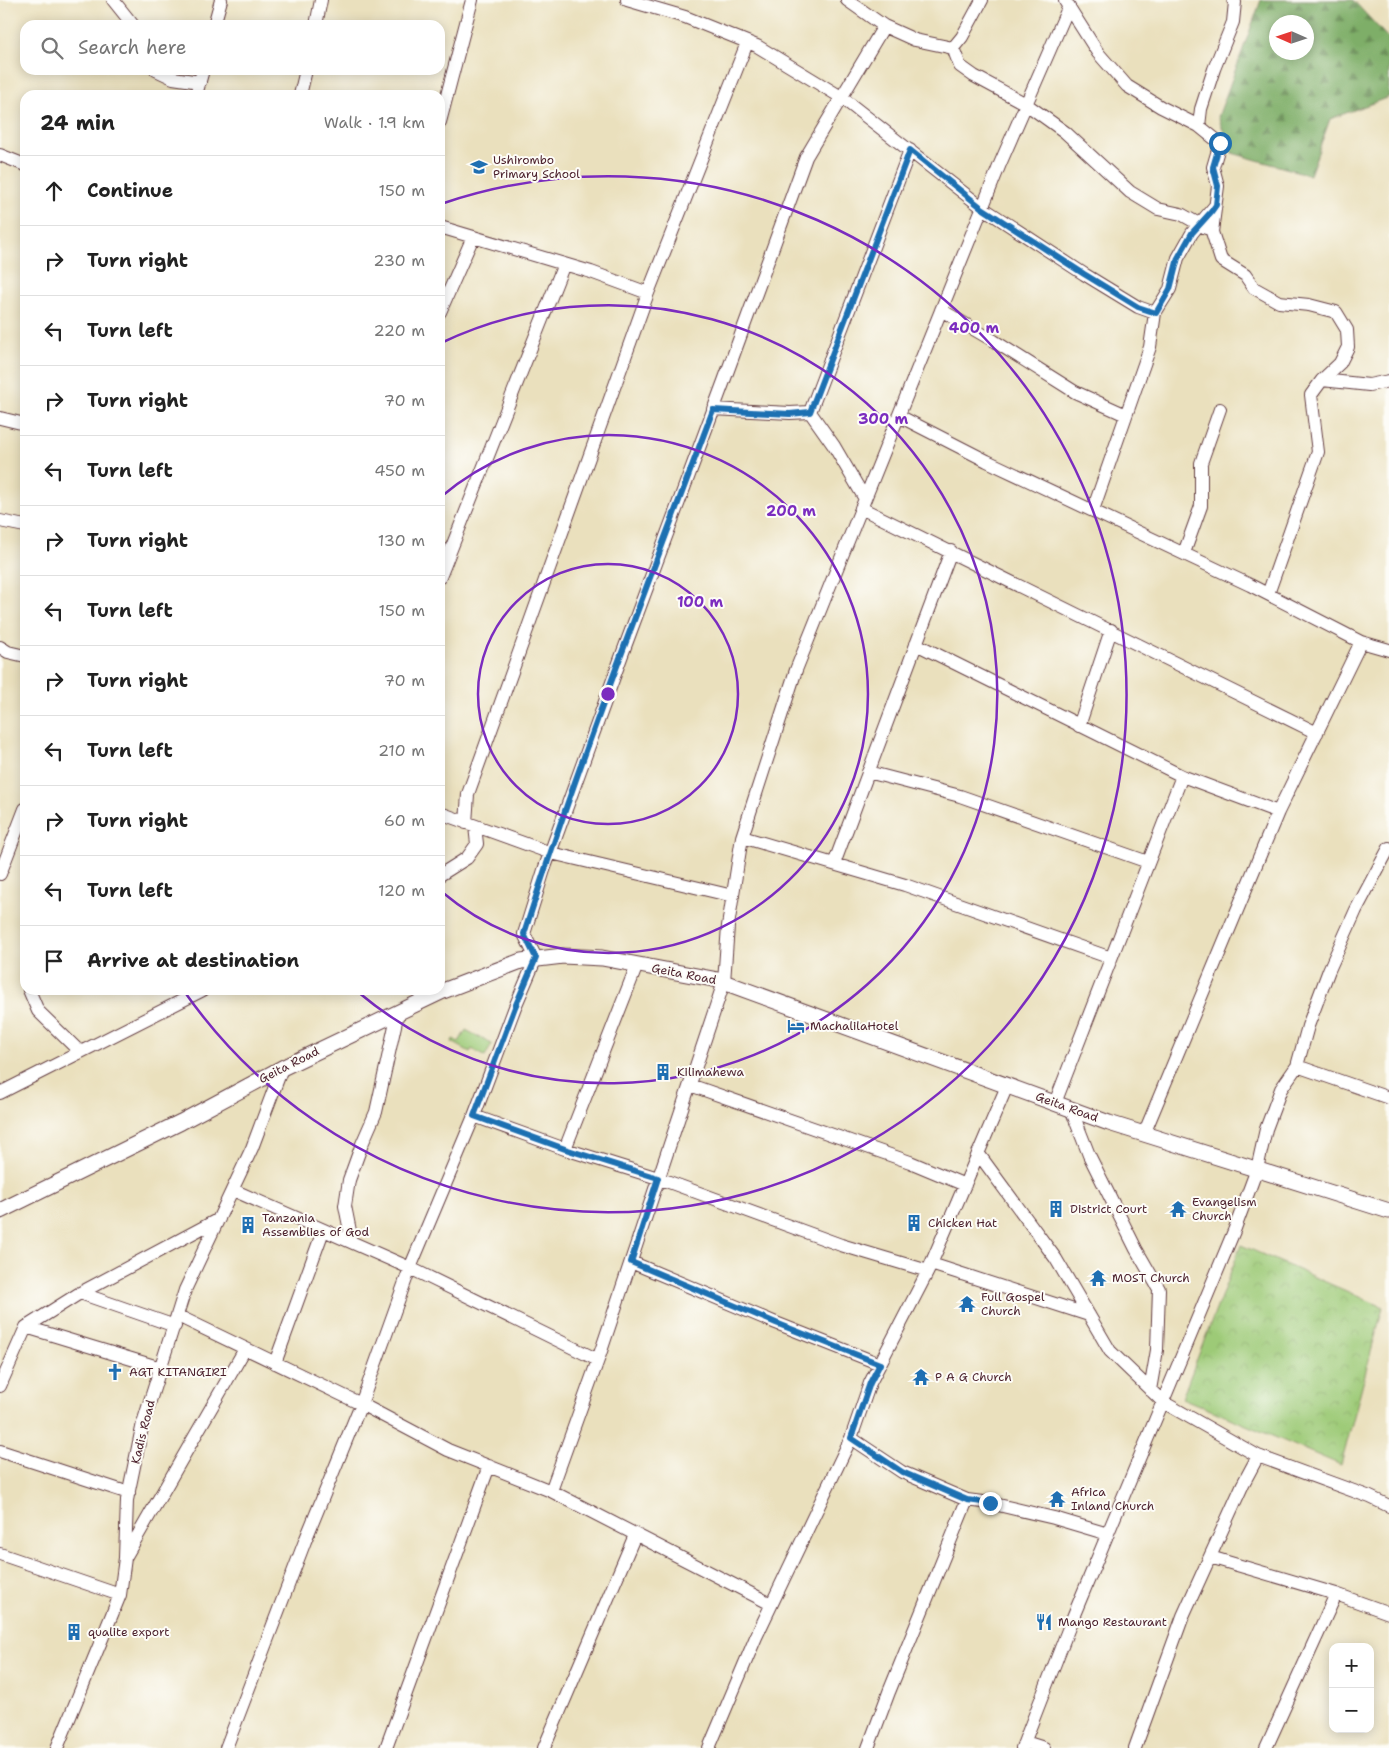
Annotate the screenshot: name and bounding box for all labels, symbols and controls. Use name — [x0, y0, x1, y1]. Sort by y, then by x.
north arrow — [1269, 15, 1314, 60]
search box — [20, 20, 445, 75]
icon: search — [38, 34, 66, 62]
text: Search here — [78, 35, 187, 60]
text: 24 min — [40, 109, 115, 137]
text: Walk · 1.9 km — [324, 112, 425, 133]
route start — [1209, 132, 1232, 155]
place label: Ushirombo Primary School — [493, 152, 580, 182]
school or university icon: Ushirombo Primary School — [469, 157, 489, 177]
icon: ahead — [40, 177, 68, 205]
text: Continue — [87, 178, 173, 203]
text: 150 m — [378, 180, 425, 201]
icon: right — [40, 247, 68, 275]
text: Turn right — [87, 248, 188, 273]
text: 230 m — [373, 250, 425, 271]
icon: left — [40, 317, 68, 345]
text: Turn left — [87, 318, 173, 343]
text: 400 m — [949, 318, 999, 338]
text: 220 m — [373, 320, 425, 341]
icon: right — [40, 387, 68, 415]
text: Turn right — [87, 388, 188, 413]
text: 70 m — [384, 390, 425, 411]
text: 300 m — [858, 409, 908, 429]
icon: left — [40, 457, 68, 485]
text: Turn left — [87, 458, 173, 483]
text: 450 m — [374, 460, 425, 481]
text: 200 m — [766, 501, 816, 521]
icon: right — [40, 527, 68, 555]
text: Turn right — [87, 528, 188, 553]
text: 130 m — [378, 530, 425, 551]
text: 100 m — [677, 592, 723, 612]
icon: left — [40, 597, 68, 625]
text: Turn left — [87, 598, 173, 623]
text: 150 m — [378, 600, 425, 621]
icon: right — [40, 667, 68, 695]
text: Turn right — [87, 668, 188, 693]
text: 70 m — [384, 670, 425, 691]
centre of rings — [599, 685, 617, 703]
icon: left — [40, 737, 68, 765]
text: Turn left — [87, 738, 173, 763]
text: 210 m — [378, 740, 425, 761]
icon: right — [40, 807, 68, 835]
text: Turn right — [87, 808, 188, 833]
text: 60 m — [384, 810, 425, 831]
icon: left — [40, 877, 68, 905]
text: Turn left — [87, 878, 173, 903]
text: 120 m — [378, 880, 425, 901]
icon: arrive — [40, 947, 68, 975]
text: Arrive at destination — [87, 948, 299, 973]
street label: Geita Road — [650, 960, 718, 988]
hotel icon: MachalilaHotel — [786, 1016, 806, 1036]
place label: MachalilaHotel — [810, 1018, 899, 1034]
street label: Geita Road — [256, 1043, 322, 1087]
building icon: Kilimahewa — [653, 1062, 673, 1082]
place label: Kilimahewa — [677, 1064, 745, 1080]
street label: Geita Road — [1033, 1088, 1101, 1126]
place label: Evangelism Church — [1192, 1194, 1257, 1224]
building icon: District Court — [1046, 1199, 1066, 1219]
temple icon: Evangelism Church — [1168, 1199, 1188, 1219]
place label: District Court — [1070, 1201, 1147, 1217]
place label: Tanzania Assemblies of God — [262, 1210, 370, 1240]
building icon: Chicken Hat — [904, 1213, 924, 1233]
building icon: Tanzania Assemblies of God — [238, 1215, 258, 1235]
place label: Chicken Hat — [928, 1215, 997, 1231]
temple icon: MOST Church — [1088, 1268, 1108, 1288]
place label: MOST Church — [1112, 1270, 1190, 1286]
place label: Full Gospel Church — [981, 1289, 1045, 1319]
temple icon: Full Gospel Church — [957, 1294, 977, 1314]
church icon: AGT KITANGIRI — [105, 1362, 125, 1382]
place label: AGT KITANGIRI — [129, 1364, 227, 1380]
temple icon: P A G Church — [911, 1367, 931, 1387]
place label: P A G Church — [935, 1369, 1012, 1385]
street label: Kadis Road — [127, 1398, 159, 1466]
place label: Africa Inland Church — [1071, 1484, 1154, 1514]
temple icon: Africa Inland Church — [1047, 1489, 1067, 1509]
route end — [979, 1492, 1002, 1515]
restaurant icon: Mango Restaurant — [1034, 1612, 1054, 1632]
place label: Mango Restaurant — [1058, 1614, 1167, 1630]
building icon: qualite export — [64, 1622, 84, 1642]
place label: qualite export — [88, 1624, 170, 1640]
map controls — [1329, 1643, 1374, 1733]
button: + — [1329, 1643, 1374, 1688]
button: − — [1329, 1688, 1374, 1733]

